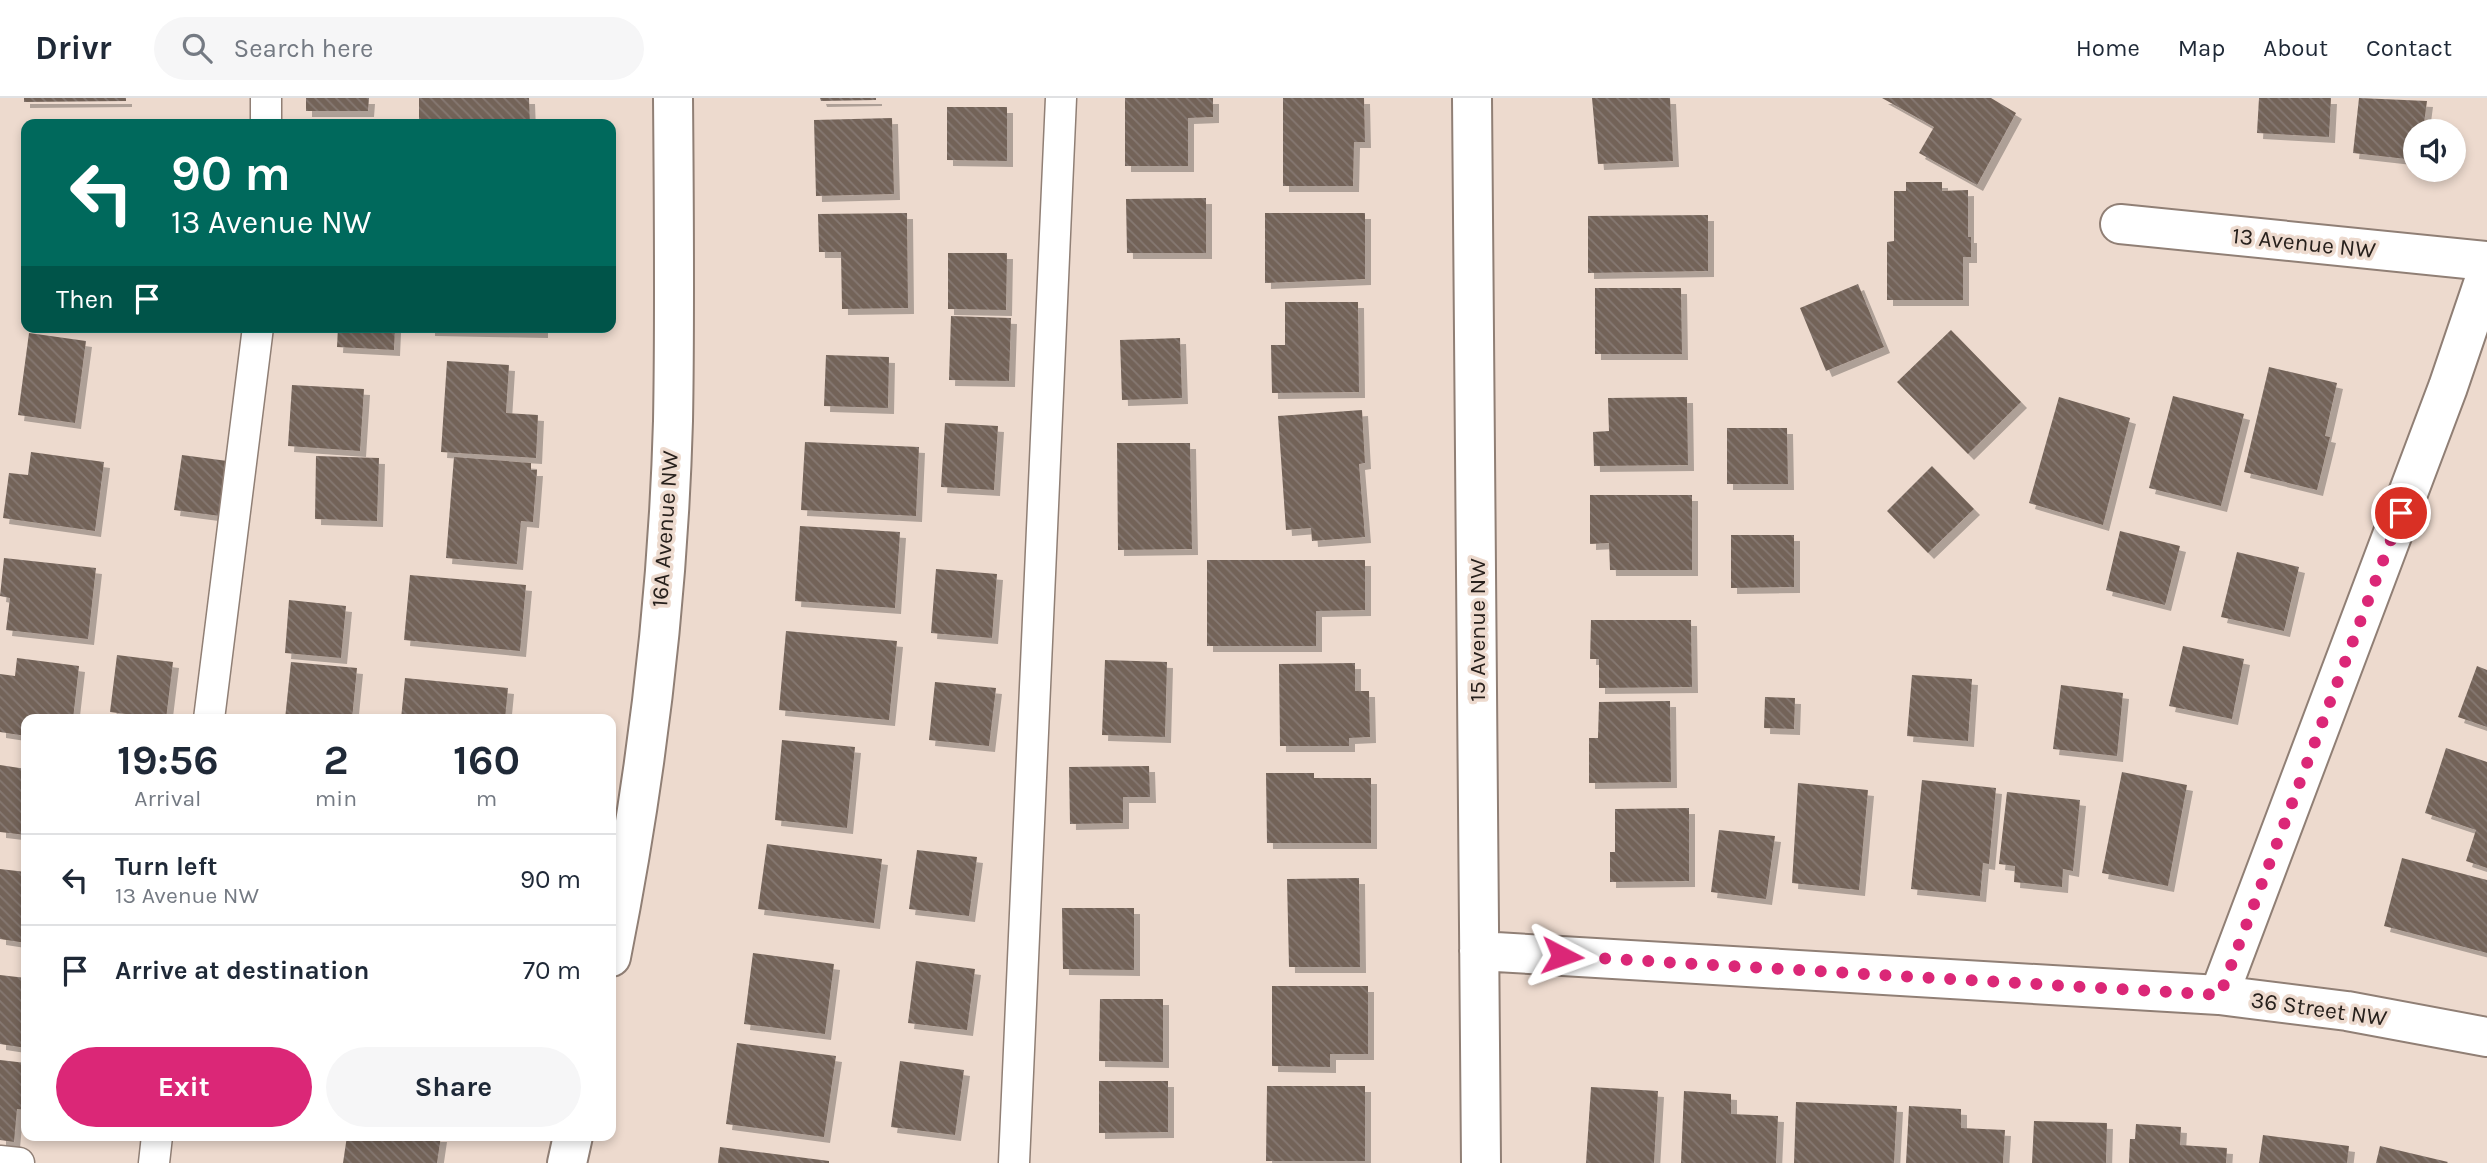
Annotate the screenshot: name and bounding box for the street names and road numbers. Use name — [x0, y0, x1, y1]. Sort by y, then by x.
street label: 13 Avenue NW — [2231, 222, 2377, 264]
street label: 16A Avenue NW — [646, 449, 684, 608]
street label: 15 Avenue NW — [1464, 558, 1491, 702]
street label: 36 Street NW — [2249, 986, 2389, 1032]

